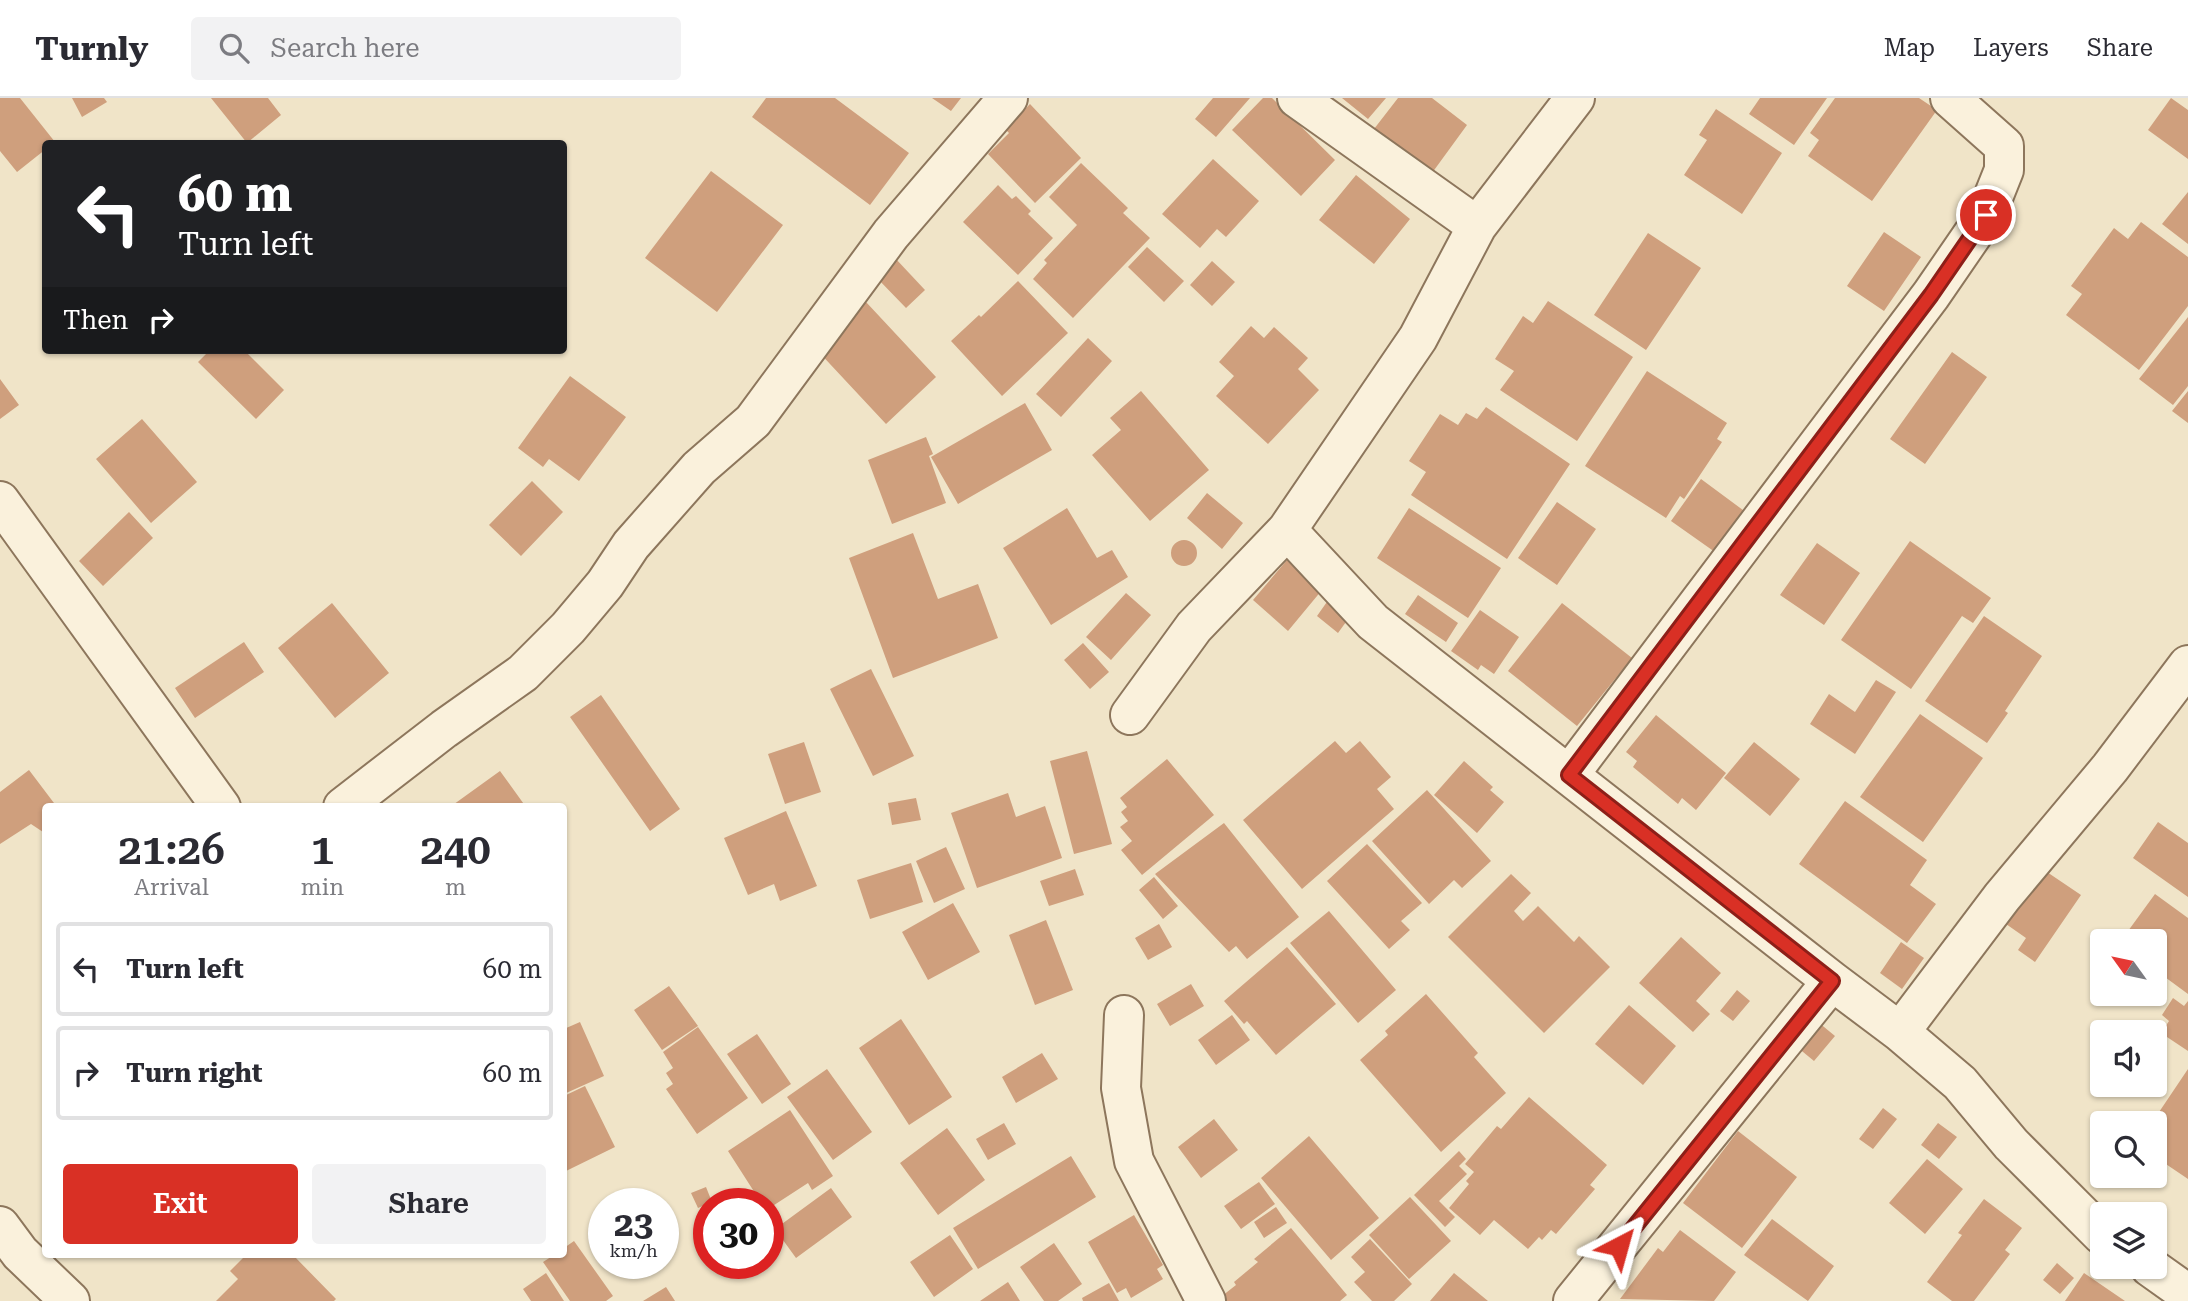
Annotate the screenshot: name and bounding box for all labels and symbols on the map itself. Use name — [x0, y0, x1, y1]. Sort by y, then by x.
pin — [1956, 185, 2016, 245]
north arrow — [2090, 929, 2166, 1006]
speed limit sign: 30 — [693, 1188, 784, 1279]
position arrow — [1582, 1209, 1656, 1283]

